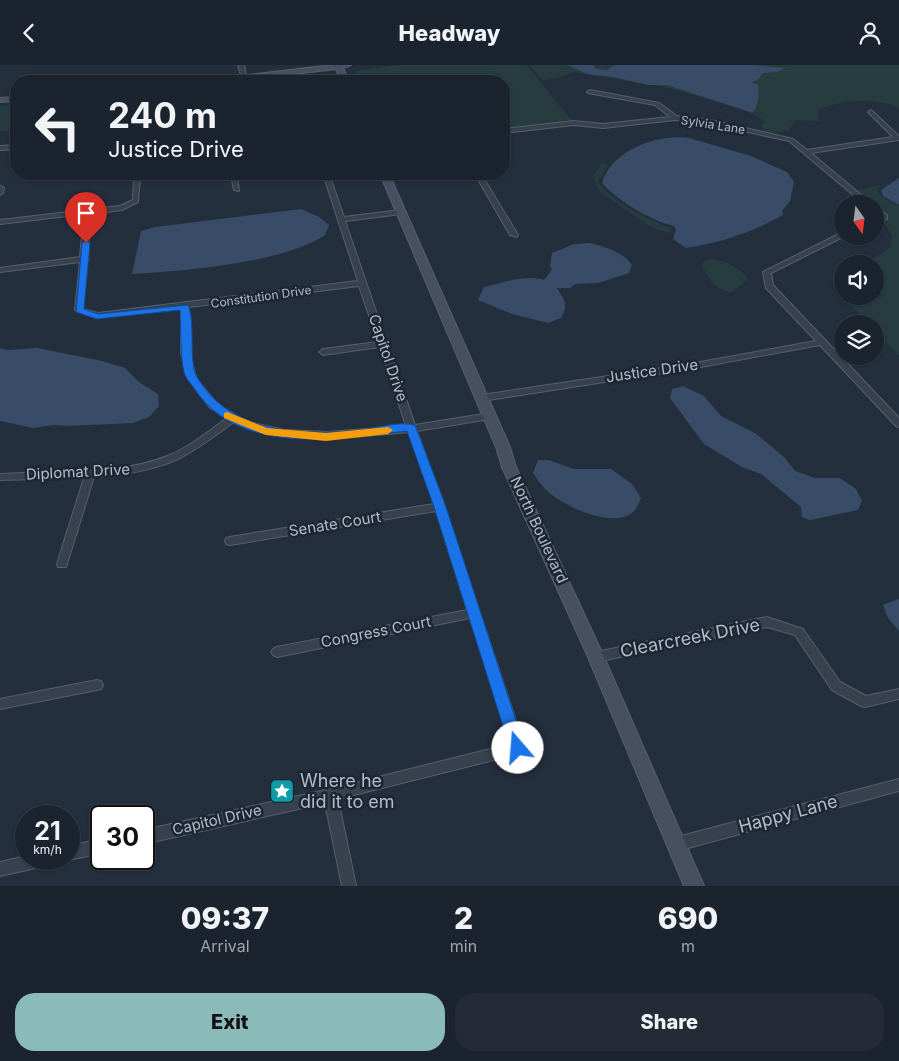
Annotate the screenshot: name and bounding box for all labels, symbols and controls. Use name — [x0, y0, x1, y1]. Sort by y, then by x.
icon: back — [15, 19, 43, 47]
icon: person — [856, 19, 884, 47]
text: Headway — [399, 20, 500, 46]
text: 240 m — [108, 94, 217, 136]
icon: left — [25, 95, 90, 160]
street label: Sylvia Lane — [680, 112, 746, 137]
text: Justice Drive — [108, 136, 244, 162]
pin — [65, 192, 107, 243]
north arrow — [834, 195, 884, 245]
map controls — [834, 195, 884, 365]
icon: arrive — [72, 199, 100, 227]
button: sound — [834, 255, 884, 305]
street label: Constitution Drive — [210, 282, 312, 311]
street label: Capitol Drive — [365, 312, 412, 404]
button: layers — [834, 315, 884, 365]
street label: Justice Drive — [605, 355, 699, 386]
street label: Diplomat Drive — [25, 459, 130, 484]
street label: North Boulevard — [506, 474, 572, 586]
street label: Senate Court — [288, 507, 382, 540]
street label: Congress Court — [319, 611, 433, 652]
street label: Clearcreek Drive — [618, 614, 762, 661]
position arrow — [491, 721, 543, 773]
place label: Where he did it to em — [300, 770, 395, 812]
place icon: Where he did it to em — [269, 778, 295, 804]
street label: Happy Lane — [736, 790, 840, 837]
street label: Capitol Drive — [170, 800, 263, 839]
speed limit sign: 30 — [90, 805, 155, 870]
text: 21 — [34, 816, 61, 846]
text: km/h — [33, 842, 62, 857]
text: 09:37 — [181, 900, 269, 936]
text: 2 — [454, 900, 473, 936]
text: 690 — [658, 900, 718, 936]
text: Arrival — [200, 936, 250, 956]
text: min — [450, 936, 477, 956]
text: m — [681, 936, 695, 956]
button: Exit — [15, 993, 445, 1051]
button: Share — [455, 993, 884, 1051]

